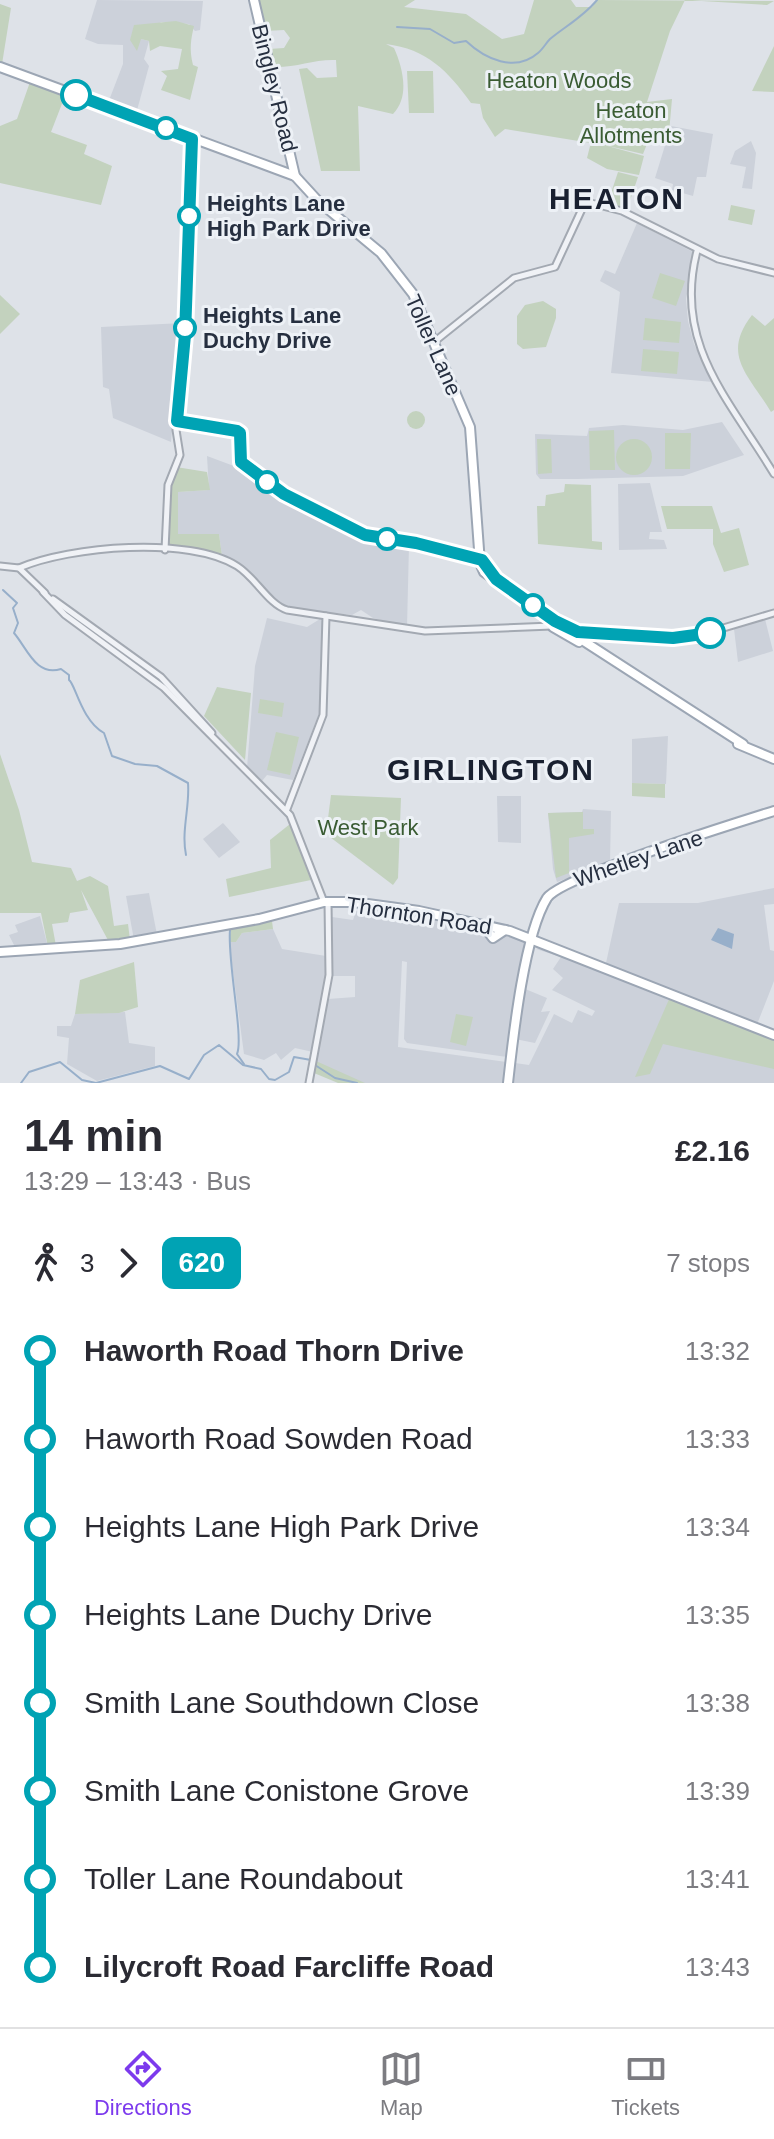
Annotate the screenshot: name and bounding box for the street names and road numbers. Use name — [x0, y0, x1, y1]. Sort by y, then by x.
street label: Bingley Road — [247, 22, 302, 155]
street label: Toller Lane — [400, 291, 467, 399]
street label: Whetley Lane — [570, 825, 706, 892]
street label: Thornton Road — [344, 892, 493, 939]

